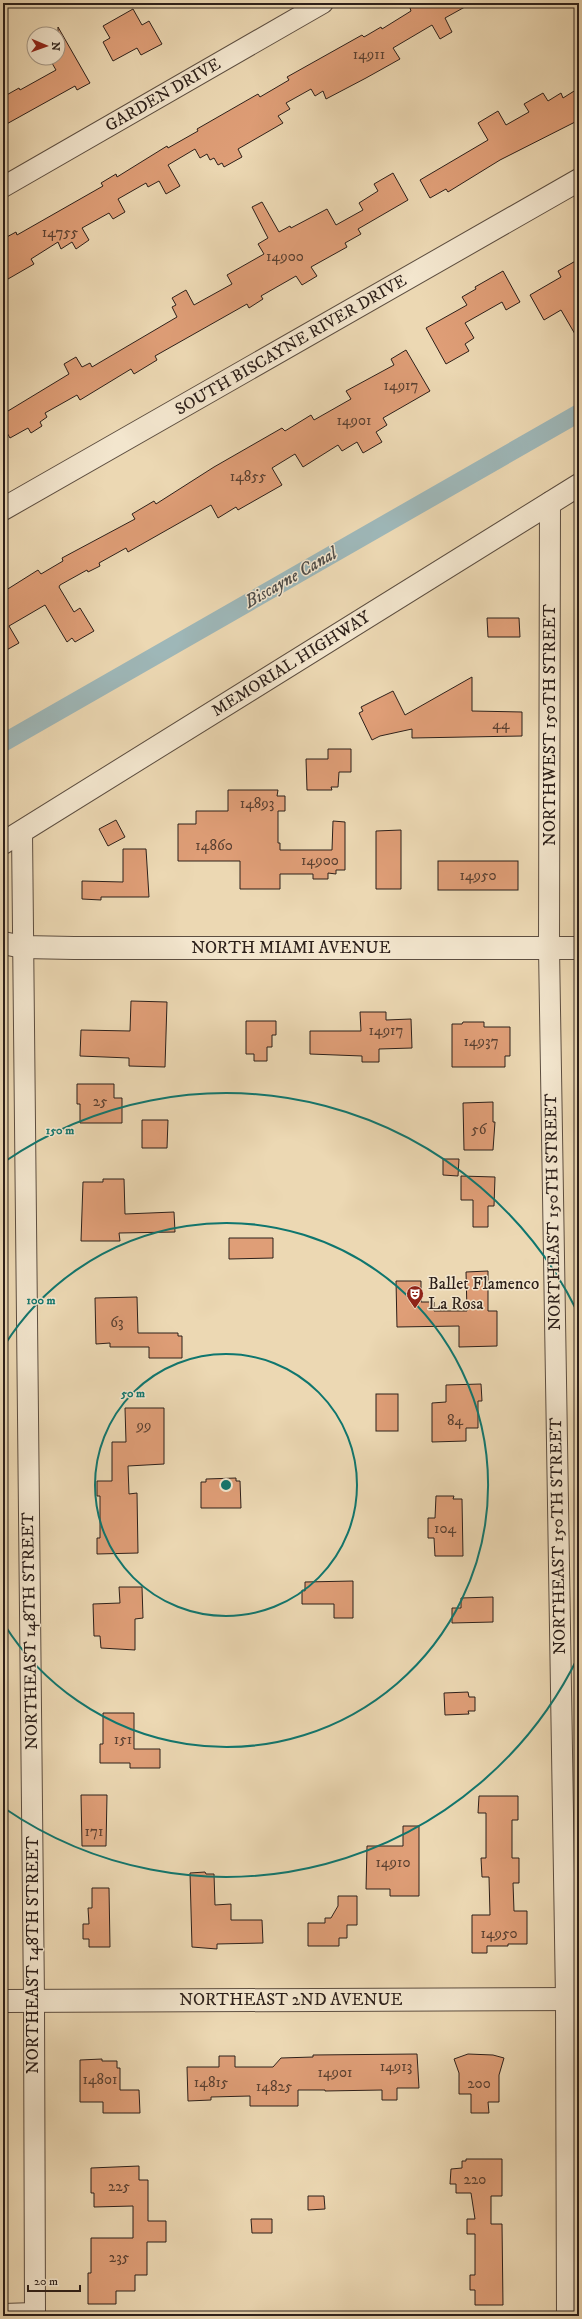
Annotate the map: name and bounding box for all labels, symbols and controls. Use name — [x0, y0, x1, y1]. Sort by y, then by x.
north arrow — [26, 26, 66, 66]
text: N — [48, 42, 62, 51]
house number: 14911 — [353, 45, 385, 64]
street label: GARDEN DRIVE — [101, 53, 225, 137]
house number: 14755 — [42, 223, 79, 242]
house number: 14900 — [266, 247, 304, 266]
street label: SOUTH BISCAYNE RIVER DRIVE — [171, 270, 411, 420]
house number: 14917 — [384, 376, 419, 395]
house number: 14901 — [336, 411, 372, 430]
house number: 14855 — [230, 467, 267, 486]
water label: Biscayne Canal — [240, 542, 343, 614]
street label: NORTHWEST 150TH STREET — [539, 604, 561, 846]
street label: MEMORIAL HIGHWAY — [207, 606, 375, 722]
house number: 44 — [492, 715, 510, 734]
house number: 14893 — [240, 794, 274, 813]
house number: 14860 — [195, 836, 233, 855]
house number: 14900 — [301, 851, 339, 870]
house number: 14950 — [459, 866, 497, 885]
street label: NORTH MIAMI AVENUE — [191, 937, 391, 959]
house number: 14917 — [369, 1021, 404, 1040]
house number: 14937 — [463, 1032, 499, 1051]
house number: 25 — [93, 1092, 108, 1111]
street label: NORTHEAST 150TH STREET — [540, 1093, 566, 1331]
house number: 56 — [471, 1120, 488, 1139]
text: 150 m — [46, 1123, 74, 1138]
place label: Ballet Flamenco La Rosa — [428, 1273, 539, 1315]
theatre icon: Ballet Flamenco La Rosa — [405, 1284, 425, 1309]
text: 100 m — [27, 1293, 55, 1308]
house number: 63 — [110, 1313, 124, 1332]
text: 50 m — [120, 1386, 145, 1401]
house number: 84 — [447, 1411, 463, 1430]
house number: 99 — [136, 1416, 151, 1435]
street label: NORTHEAST 150TH STREET — [545, 1417, 571, 1655]
centre of rings — [219, 1478, 233, 1492]
street label: NORTHEAST 148TH STREET — [17, 1512, 43, 1750]
house number: 104 — [434, 1519, 456, 1538]
house number: 151 — [114, 1730, 132, 1749]
house number: 171 — [85, 1822, 103, 1841]
street label: NORTHEAST 148TH STREET — [22, 1836, 44, 2074]
house number: 14910 — [375, 1853, 411, 1872]
house number: 14950 — [480, 1924, 518, 1943]
street label: NORTHEAST 2ND AVENUE — [179, 1989, 403, 2011]
house number: 14913 — [380, 2057, 412, 2076]
house number: 14901 — [317, 2063, 353, 2082]
house number: 14801 — [82, 2070, 118, 2089]
house number: 14815 — [194, 2073, 229, 2092]
house number: 200 — [467, 2074, 491, 2093]
house number: 14825 — [256, 2077, 293, 2096]
house number: 220 — [464, 2170, 486, 2189]
house number: 225 — [108, 2177, 131, 2196]
house number: 235 — [109, 2248, 130, 2267]
scale bar — [28, 2267, 80, 2293]
text: 20 m — [34, 2274, 58, 2289]

